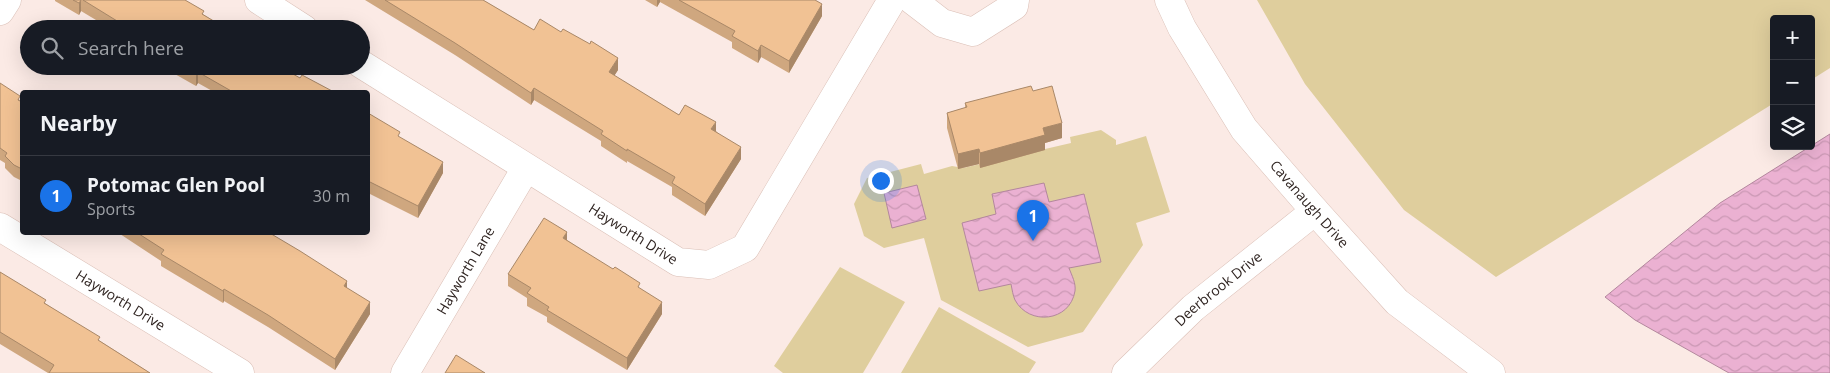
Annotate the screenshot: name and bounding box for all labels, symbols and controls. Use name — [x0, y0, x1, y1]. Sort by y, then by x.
map controls — [1770, 15, 1815, 150]
button: + — [1770, 15, 1815, 60]
search box — [20, 20, 370, 75]
icon: search — [38, 34, 66, 62]
text: Search here — [78, 35, 184, 61]
button: − — [1770, 60, 1815, 105]
button: layers — [1770, 105, 1815, 150]
text: Nearby — [40, 109, 117, 137]
street label: Cavanaugh Drive — [1266, 156, 1354, 252]
your location — [868, 168, 894, 194]
text: Potomac Glen Pool — [87, 172, 265, 198]
text: 1 — [51, 185, 61, 207]
text: 30 m — [313, 185, 350, 207]
text: Sports — [87, 198, 135, 220]
street label: Hayworth Drive — [585, 199, 682, 269]
pin: 1 — [1017, 200, 1049, 241]
street label: Hayworth Lane — [432, 223, 498, 318]
street label: Deerbrook Drive — [1170, 247, 1266, 330]
street label: Hayworth Drive — [72, 265, 169, 334]

